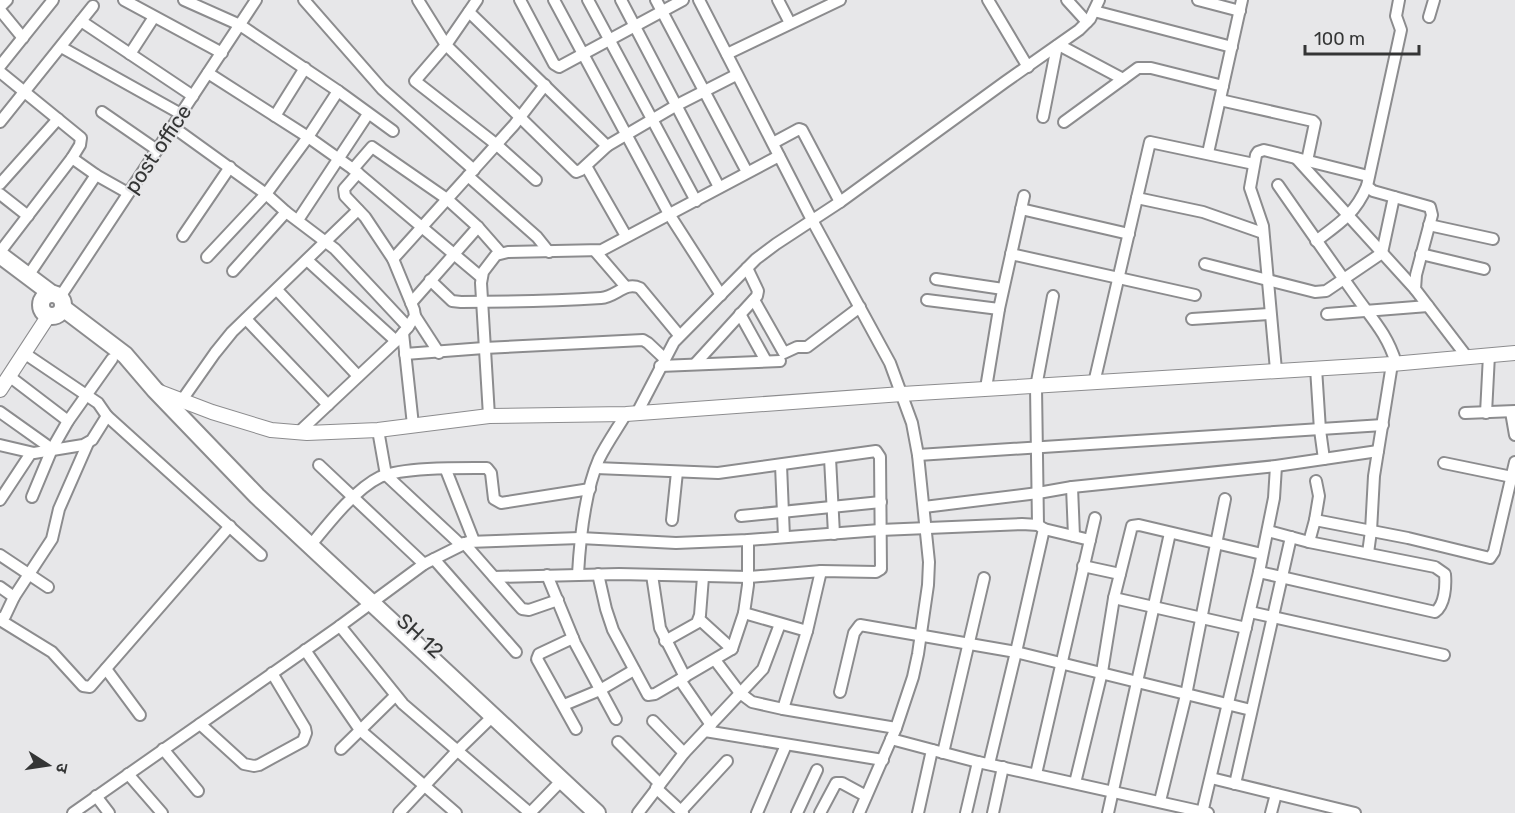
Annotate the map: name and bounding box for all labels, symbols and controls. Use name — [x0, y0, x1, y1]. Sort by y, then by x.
scale bar — [1305, 18, 1419, 56]
text: 100 m — [1314, 28, 1365, 50]
street label: post office — [119, 100, 196, 198]
street label: SH 12 — [392, 608, 449, 663]
north arrow — [18, 735, 78, 795]
text: उ — [52, 761, 72, 775]

